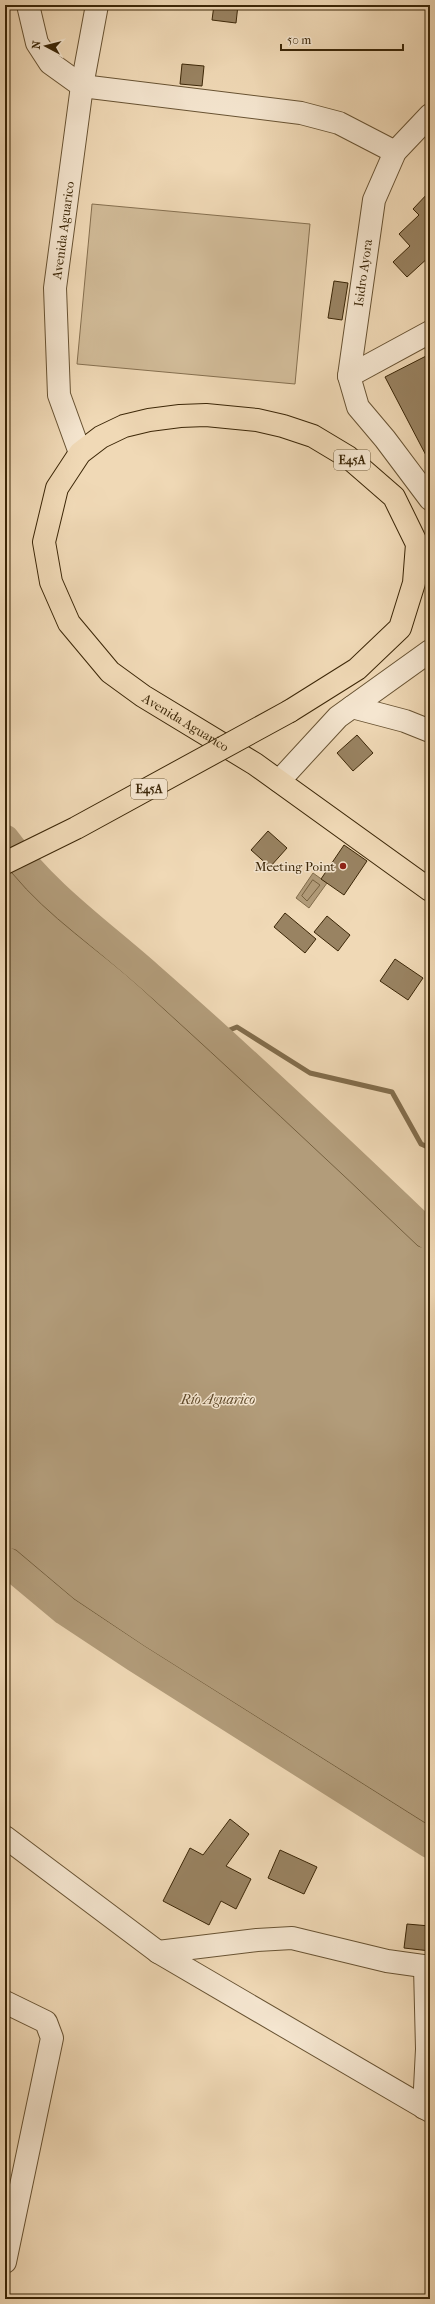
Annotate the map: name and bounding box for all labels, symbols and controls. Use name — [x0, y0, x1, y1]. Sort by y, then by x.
north arrow — [26, 26, 66, 66]
scale bar — [281, 26, 403, 52]
text: 50 m — [287, 33, 311, 47]
text: N — [30, 39, 44, 50]
street label: Avenida Aguarico — [49, 180, 77, 281]
street label: Isidro Ayora — [351, 237, 375, 308]
road number: E45A — [334, 450, 370, 470]
street label: Avenida Aguarico — [139, 690, 232, 754]
road number: E45A — [131, 779, 167, 799]
place label: Meeting Point — [255, 859, 335, 874]
marker: Meeting Point — [338, 861, 348, 871]
water label: Río Aguarico — [180, 1391, 255, 1408]

